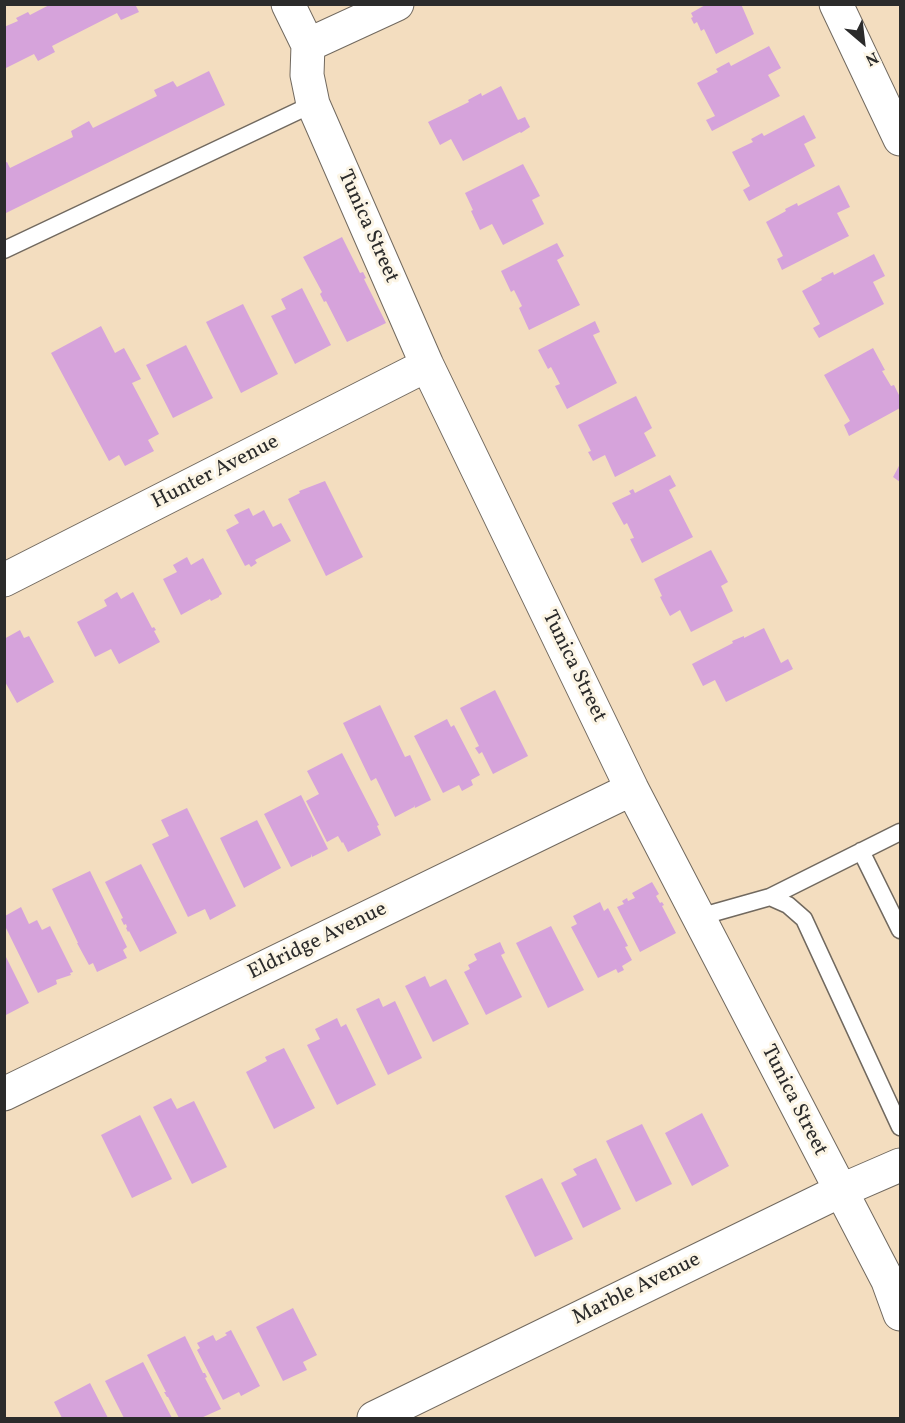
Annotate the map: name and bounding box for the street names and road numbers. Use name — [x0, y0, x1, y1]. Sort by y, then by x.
street label: Tunica Street — [331, 167, 403, 287]
street label: Hunter Avenue — [148, 430, 284, 516]
street label: Tunica Street — [535, 607, 611, 727]
street label: Eldridge Avenue — [244, 898, 392, 986]
street label: Tunica Street — [754, 1041, 832, 1161]
street label: Marble Avenue — [569, 1248, 705, 1332]

